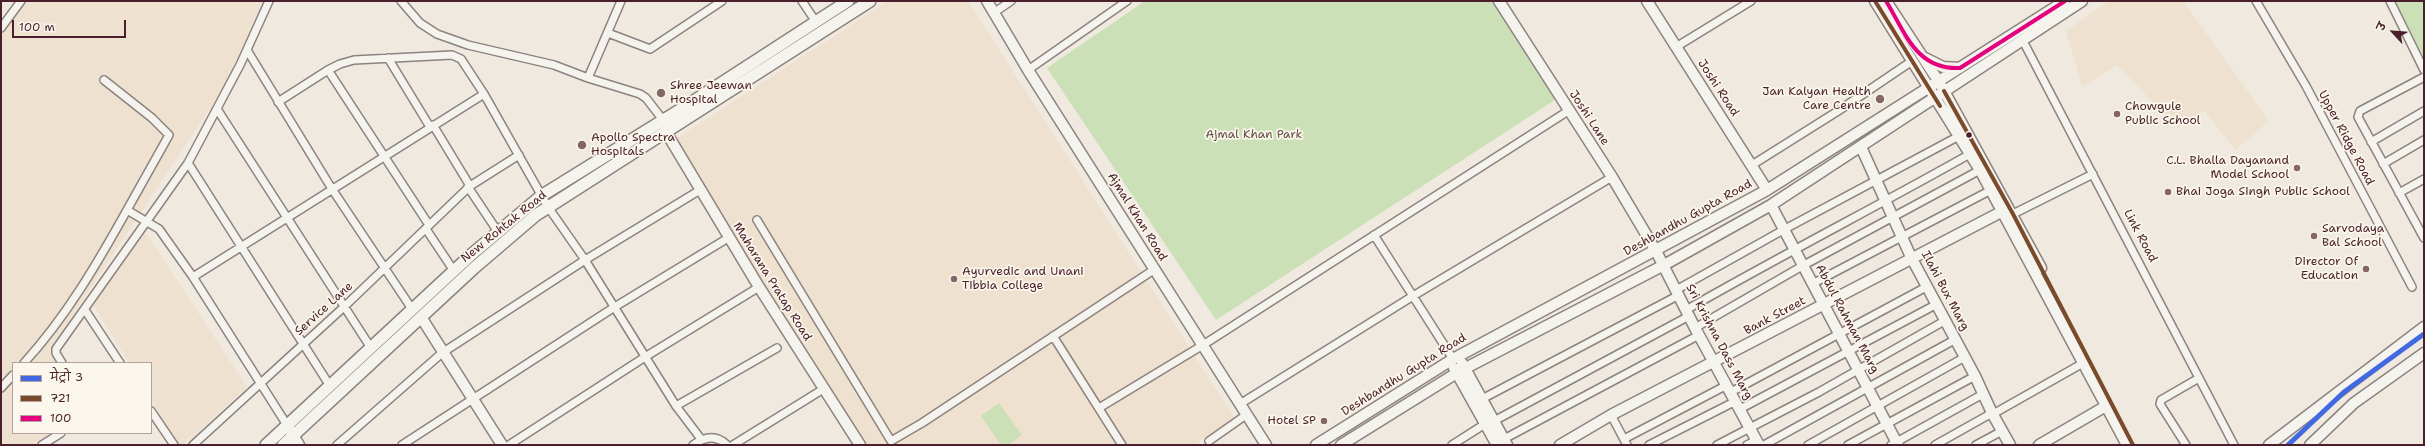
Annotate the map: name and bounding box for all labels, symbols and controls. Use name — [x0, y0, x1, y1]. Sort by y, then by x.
scale bar — [14, 12, 128, 38]
north arrow — [2373, 12, 2413, 52]
text: 100 m — [19, 19, 55, 35]
text: उ — [2373, 20, 2390, 33]
street label: Joshi Road — [1694, 57, 1742, 119]
place label: Shree Jeewan Hospital — [670, 79, 752, 107]
place label: Jan Kalyan Health Care Centre — [1762, 85, 1871, 113]
marker: Shree Jeewan Hospital — [655, 87, 667, 99]
street label: Joshi Lane — [1566, 88, 1612, 148]
street label: Upper Ridge Road — [2315, 88, 2377, 188]
marker: Jan Kalyan Health Care Centre — [1874, 93, 1886, 105]
place label: Chowgule Public School — [2125, 100, 2200, 128]
marker: Chowgule Public School — [2112, 109, 2122, 119]
park label: Ajmal Khan Park — [1206, 128, 1302, 142]
unlabelled marker — [1964, 130, 1974, 140]
place label: Apollo Spectra Hospitals — [591, 131, 675, 159]
marker: Apollo Spectra Hospitals — [576, 139, 588, 151]
place label: C.L. Bhalla Dayanand Model School — [2166, 154, 2289, 182]
marker: C.L. Bhalla Dayanand Model School — [2292, 163, 2302, 173]
street label: Ajmal Khan Road — [1104, 170, 1170, 264]
street label: Deshbandhu Gupta Road — [1621, 177, 1755, 259]
place label: Bhai Joga Singh Public School — [2176, 185, 2350, 199]
marker: Bhai Joga Singh Public School — [2163, 187, 2173, 197]
street label: New Rohtak Road — [458, 188, 550, 266]
street label: Link Road — [2120, 207, 2160, 265]
street label: Maharana Pratap Road — [730, 220, 814, 344]
place label: Sarvodaya Bal School — [2322, 222, 2384, 250]
marker: Sarvodaya Bal School — [2309, 231, 2319, 241]
street label: Ilahi Bux Marg — [1918, 249, 1972, 333]
place label: Director Of Education — [2295, 255, 2358, 283]
street label: Abdul Rahman Marg — [1812, 262, 1882, 376]
marker: Director Of Education — [2361, 264, 2371, 274]
place label: Ayurvedic and Unani Tibbia College — [962, 265, 1084, 293]
marker: Ayurvedic and Unani Tibbia College — [949, 274, 959, 284]
street label: Service Lane — [292, 279, 356, 339]
street label: Sri Krishna Dass Marg — [1682, 282, 1756, 402]
street label: Bank Street — [1742, 294, 1808, 338]
street label: Deshbandhu Gupta Road — [1339, 331, 1469, 419]
legend — [12, 362, 152, 434]
text: मेट्रो 3 — [50, 369, 83, 385]
text: 721 — [50, 390, 70, 406]
text: 100 — [50, 410, 71, 426]
place label: Hotel SP — [1267, 414, 1316, 428]
marker: Hotel SP — [1319, 416, 1329, 426]

